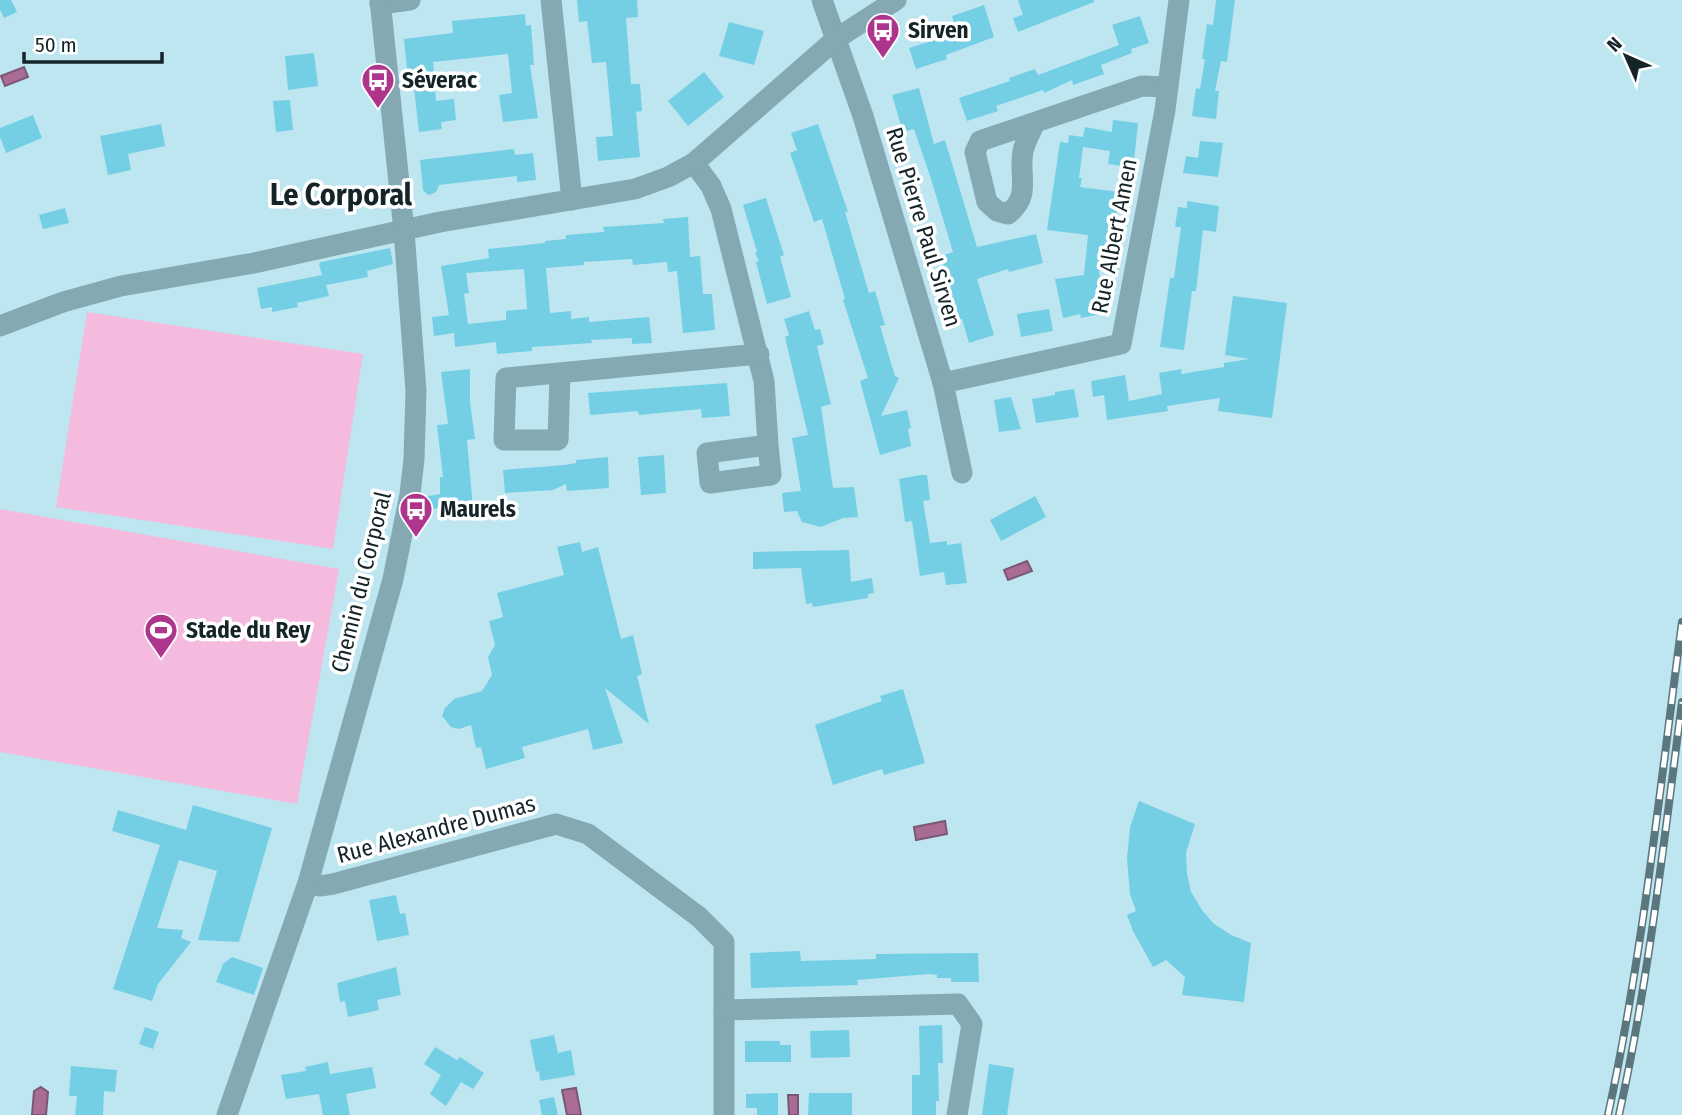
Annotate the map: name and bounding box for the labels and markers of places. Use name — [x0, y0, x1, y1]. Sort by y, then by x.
bus stop icon: Sirven — [864, 11, 902, 60]
place label: Sirven — [908, 16, 969, 44]
bus stop icon: Séverac — [359, 61, 397, 110]
place label: Séverac — [402, 66, 477, 94]
bus stop icon: Maurels — [397, 490, 435, 539]
place label: Maurels — [440, 495, 516, 523]
sports icon: Stade du Rey — [142, 611, 180, 660]
place label: Stade du Rey — [186, 616, 312, 644]

